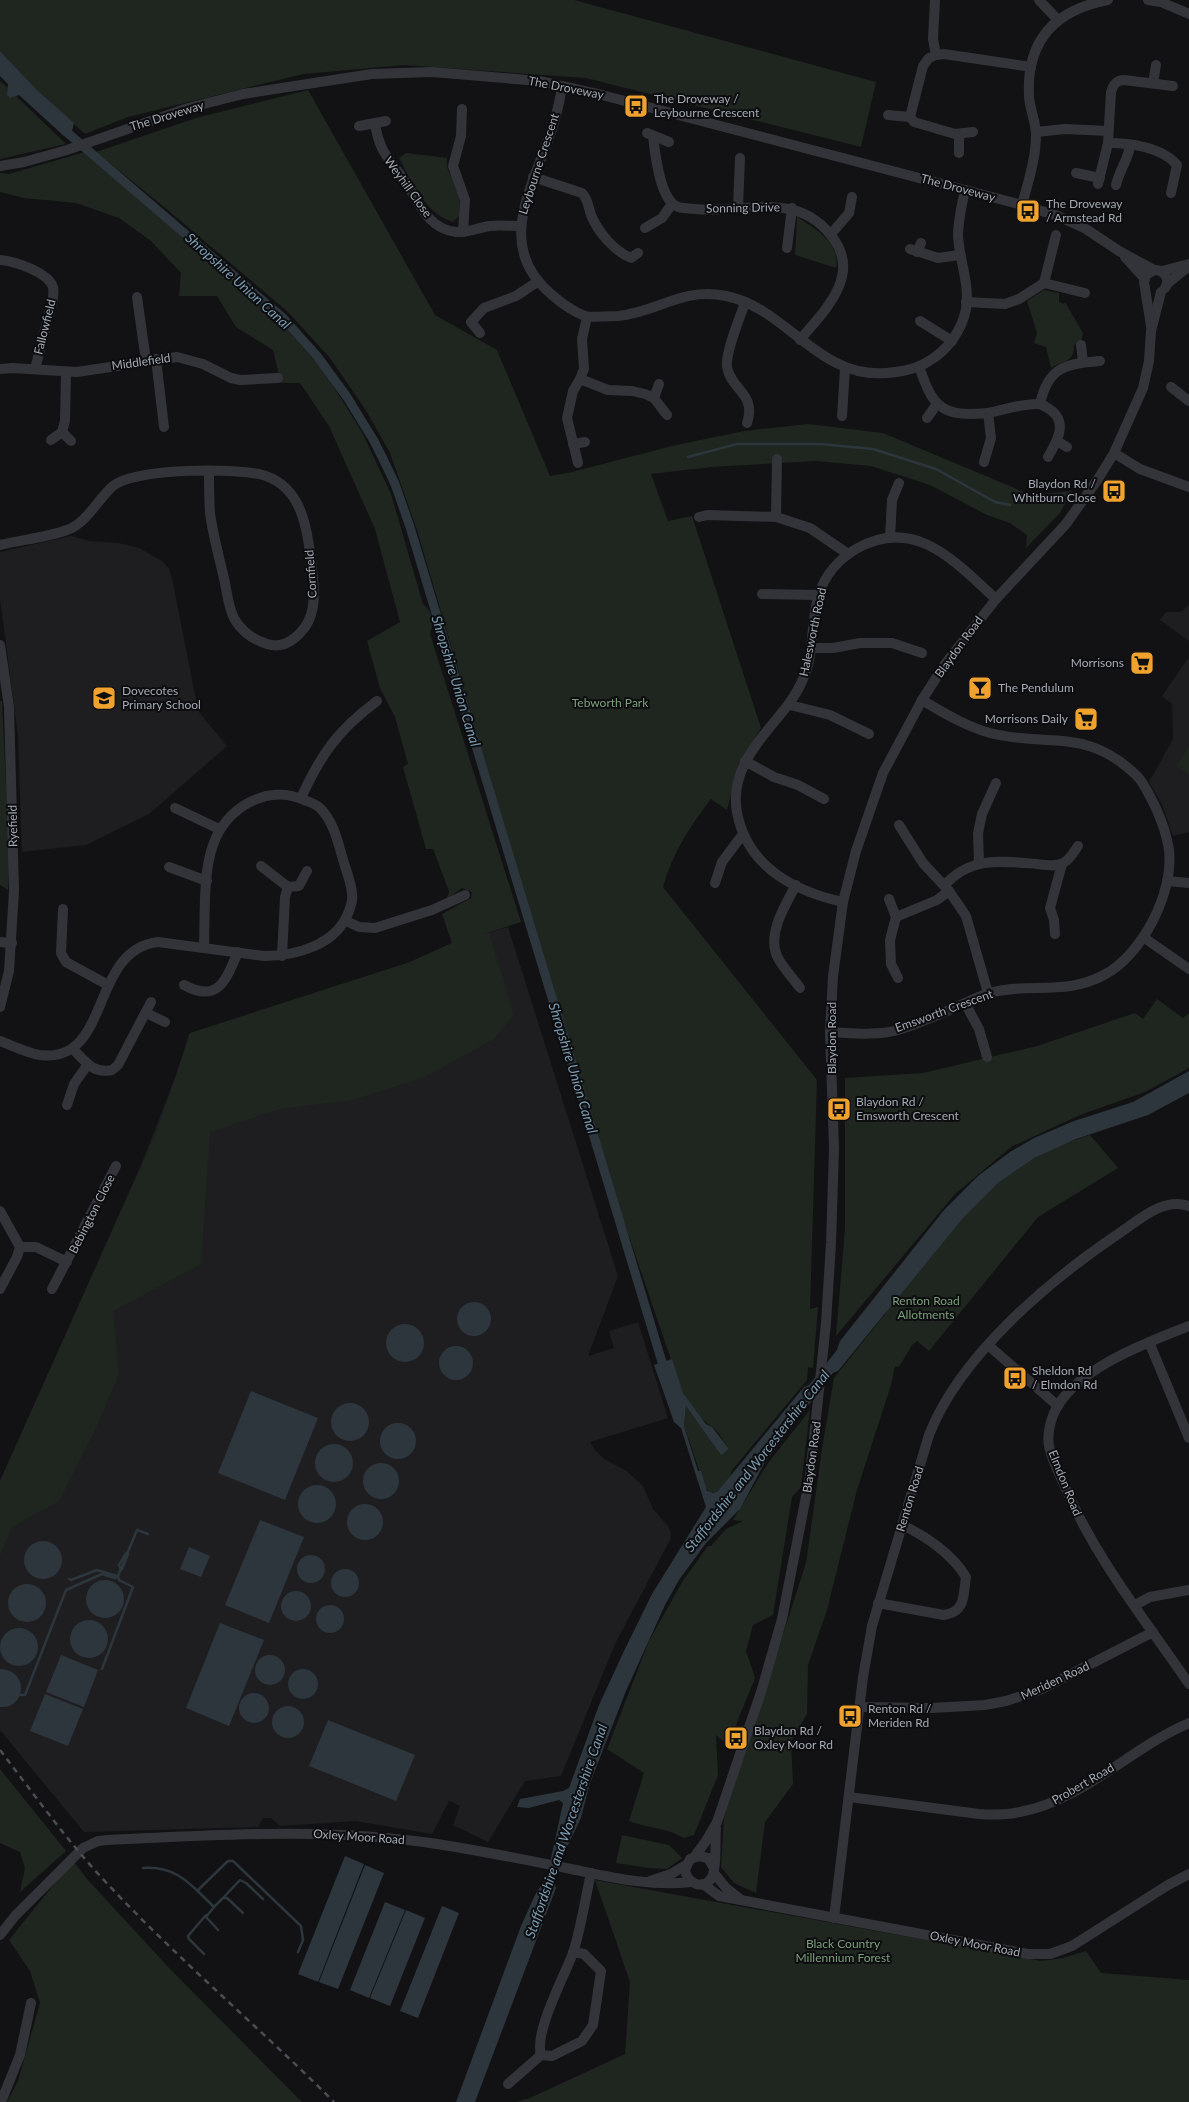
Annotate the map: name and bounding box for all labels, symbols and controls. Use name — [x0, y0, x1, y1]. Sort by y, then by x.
street label: The Droveway — [527, 73, 606, 102]
place label: The Droveway / Leybourne Crescent — [654, 91, 760, 120]
bus stop icon: The Droveway / Leybourne Crescent — [623, 93, 649, 119]
street label: The Droveway — [128, 97, 206, 134]
street label: Leybourne Crescent — [515, 111, 562, 216]
street label: Weyhill Close — [381, 153, 436, 220]
street label: The Droveway — [919, 170, 998, 205]
place label: The Droveway / Armstead Rd — [1046, 196, 1123, 225]
bus stop icon: The Droveway / Armstead Rd — [1015, 198, 1041, 224]
street label: Sonning Drive — [706, 199, 780, 216]
water label: Shropshire Union Canal — [182, 229, 295, 332]
street label: Fallowfield — [30, 298, 59, 356]
street label: Middlefield — [111, 350, 171, 373]
place label: Blaydon Rd / Whitburn Close — [1013, 476, 1097, 505]
bus stop icon: Blaydon Rd / Whitburn Close — [1101, 478, 1127, 504]
street label: Cornfield — [301, 549, 320, 599]
street label: Halesworth Road — [796, 586, 829, 678]
water label: Shropshire Union Canal — [428, 613, 484, 748]
street label: Blaydon Road — [931, 613, 986, 680]
supermarket icon: Morrisons — [1129, 650, 1155, 676]
place label: Morrisons — [1071, 655, 1124, 670]
bar icon: The Pendulum — [967, 675, 993, 701]
place label: The Pendulum — [998, 680, 1074, 695]
place label: Dovecotes Primary School — [122, 683, 201, 712]
school or university icon: Dovecotes Primary School — [91, 685, 117, 711]
park label: Tebworth Park — [572, 695, 649, 710]
supermarket icon: Morrisons Daily — [1073, 706, 1099, 732]
place label: Morrisons Daily — [985, 711, 1069, 726]
street label: Ryefield — [5, 805, 20, 847]
street label: Emsworth Crescent — [893, 986, 995, 1035]
water label: Shropshire Union Canal — [545, 1000, 601, 1135]
street label: Blaydon Road — [824, 1002, 839, 1074]
place label: Blaydon Rd / Emsworth Crescent — [856, 1094, 960, 1123]
bus stop icon: Blaydon Rd / Emsworth Crescent — [826, 1096, 852, 1122]
street label: Bebington Close — [65, 1172, 118, 1256]
park label: Renton Road Allotments — [892, 1293, 960, 1322]
place label: Sheldon Rd / Elmdon Rd — [1032, 1363, 1097, 1392]
bus stop icon: Sheldon Rd / Elmdon Rd — [1002, 1365, 1028, 1391]
water label: Staffordshire and Worcestershire Canal — [680, 1367, 833, 1555]
street label: Blaydon Road — [799, 1420, 824, 1494]
street label: Elmdon Road — [1045, 1448, 1085, 1518]
street label: Renton Road — [892, 1464, 927, 1533]
street label: Meriden Road — [1018, 1658, 1091, 1703]
place label: Renton Rd / Meriden Rd — [868, 1701, 932, 1730]
bus stop icon: Renton Rd / Meriden Rd — [837, 1703, 863, 1729]
water label: Staffordshire and Worcestershire Canal — [521, 1721, 610, 1940]
place label: Blaydon Rd / Oxley Moor Rd — [754, 1723, 833, 1752]
bus stop icon: Blaydon Rd / Oxley Moor Rd — [723, 1725, 749, 1751]
street label: Probert Road — [1049, 1760, 1117, 1807]
street label: Oxley Moor Road — [313, 1826, 405, 1847]
street label: Oxley Moor Road — [929, 1927, 1022, 1960]
park label: Black Country Millennium Forest — [796, 1936, 891, 1965]

